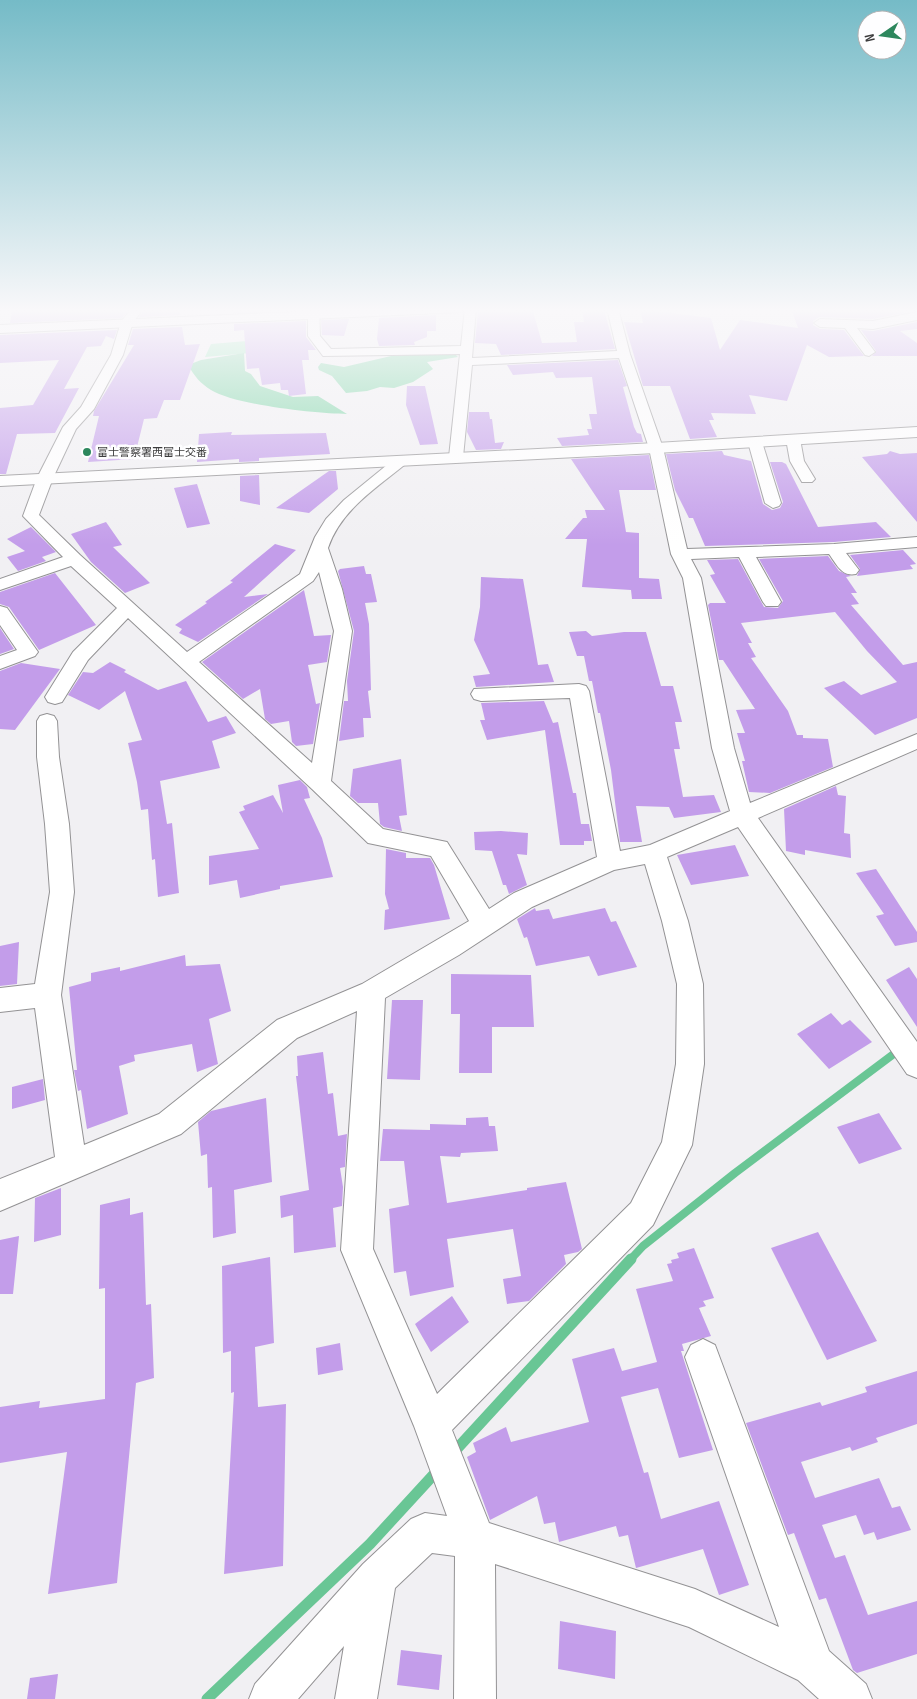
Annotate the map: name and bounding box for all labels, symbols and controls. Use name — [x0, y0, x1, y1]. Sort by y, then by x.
north arrow — [857, 10, 907, 60]
text: N — [861, 32, 879, 43]
marker: 富士警察署西富士交番 — [81, 446, 93, 458]
place label: 富士警察署西富士交番 — [97, 446, 207, 459]

